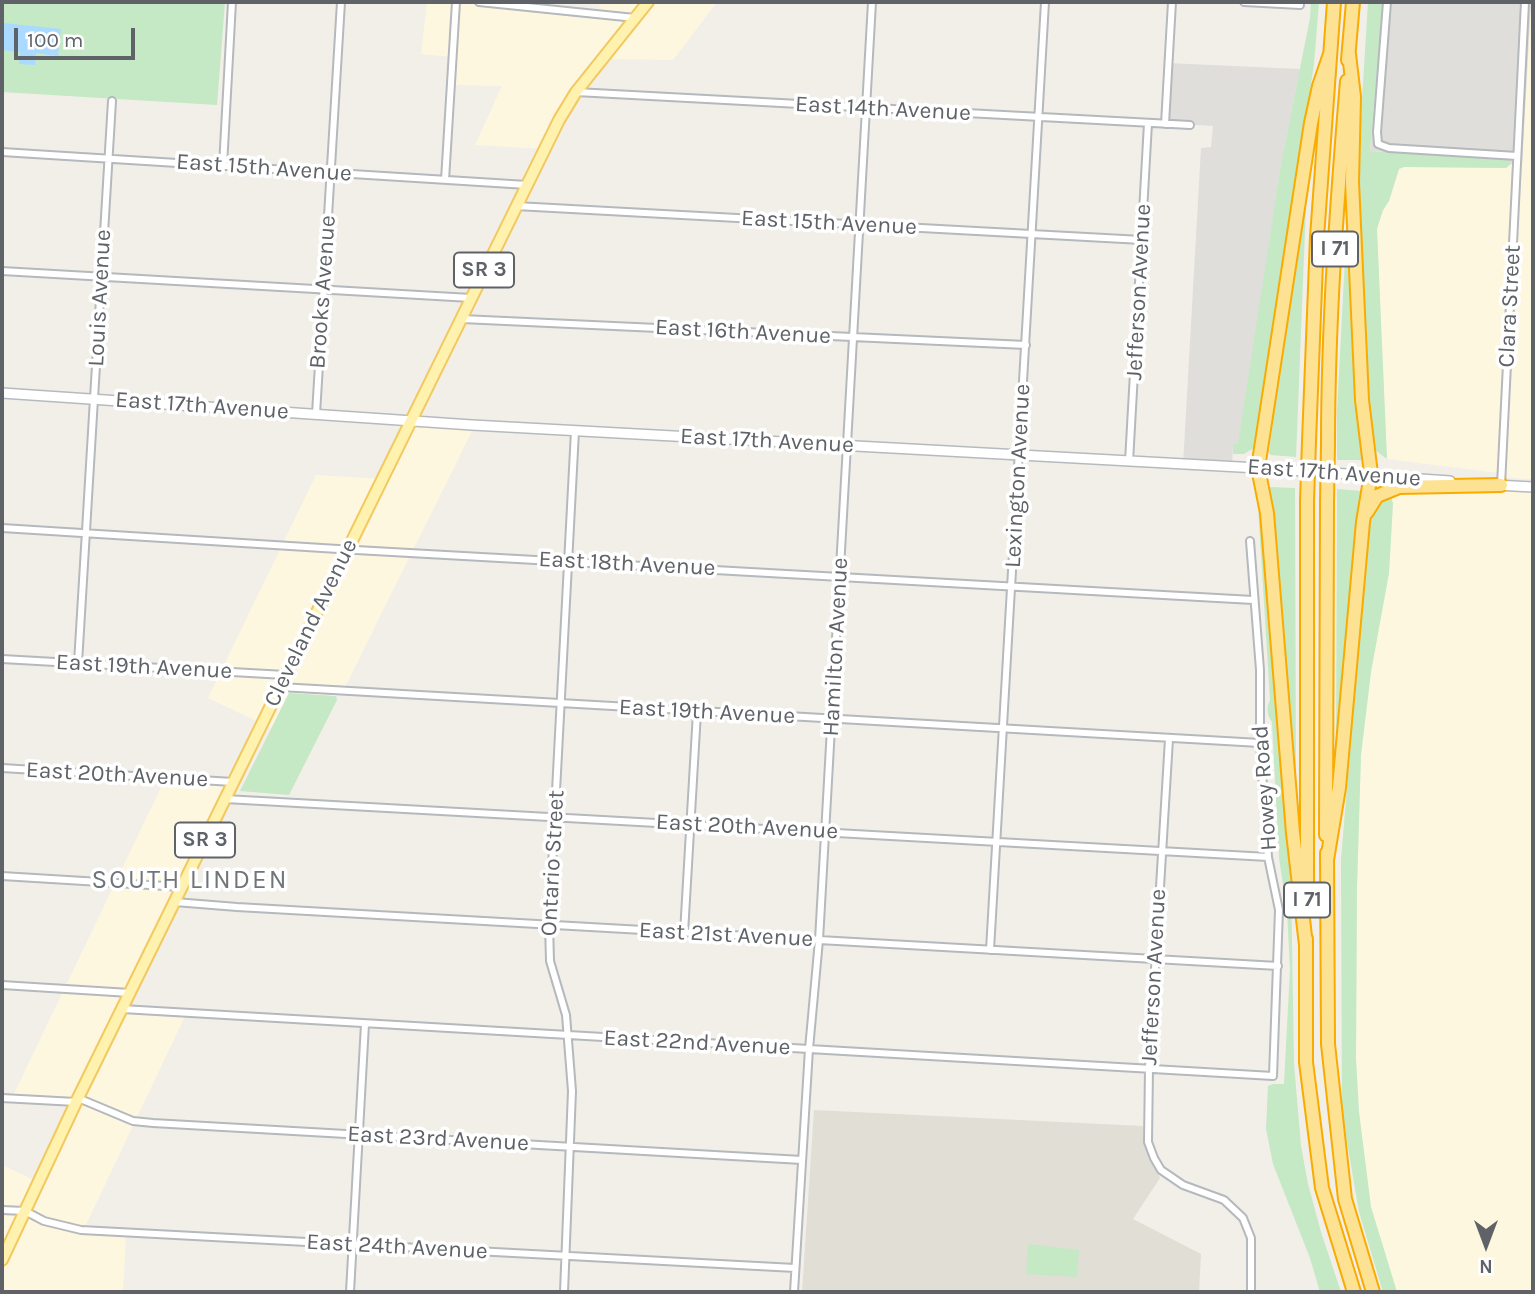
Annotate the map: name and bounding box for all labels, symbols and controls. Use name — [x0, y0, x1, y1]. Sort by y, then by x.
scale bar — [18, 14, 138, 58]
text: 100 m — [27, 28, 84, 52]
street label: East 14th Avenue — [794, 91, 972, 127]
street label: East 15th Avenue — [175, 148, 353, 188]
street label: Jefferson Avenue — [1121, 203, 1157, 381]
street label: East 15th Avenue — [740, 205, 918, 241]
street label: Brooks Avenue — [304, 214, 342, 370]
street label: Louis Avenue — [83, 229, 117, 367]
road number: I 71 — [1312, 232, 1358, 266]
street label: Clara Street — [1493, 244, 1527, 368]
road number: SR 3 — [454, 252, 514, 288]
street label: East 16th Avenue — [654, 314, 832, 350]
street label: Lexington Avenue — [999, 383, 1037, 569]
street label: East 17th Avenue — [114, 386, 290, 426]
street label: East 17th Avenue — [679, 423, 855, 459]
street label: East 17th Avenue — [1246, 453, 1422, 493]
street label: Cleveland Avenue — [258, 534, 364, 712]
street label: East 18th Avenue — [538, 546, 716, 582]
street label: Hamilton Avenue — [818, 557, 854, 737]
street label: East 19th Avenue — [55, 649, 233, 685]
street label: East 19th Avenue — [618, 694, 796, 730]
street label: Howey Road — [1247, 724, 1283, 852]
street label: East 20th Avenue — [25, 756, 209, 794]
street label: Ontario Street — [535, 789, 571, 937]
street label: East 20th Avenue — [655, 808, 839, 846]
road number: SR 3 — [175, 822, 235, 858]
district label: SOUTH LINDEN — [93, 865, 287, 897]
road number: I 71 — [1284, 883, 1330, 918]
street label: Jefferson Avenue — [1136, 888, 1172, 1066]
street label: East 21st Avenue — [638, 917, 814, 953]
street label: East 22nd Avenue — [603, 1024, 791, 1062]
street label: East 23rd Avenue — [347, 1120, 529, 1158]
north arrow — [1451, 1210, 1521, 1280]
street label: East 24th Avenue — [306, 1228, 488, 1266]
text: N — [1479, 1255, 1493, 1277]

